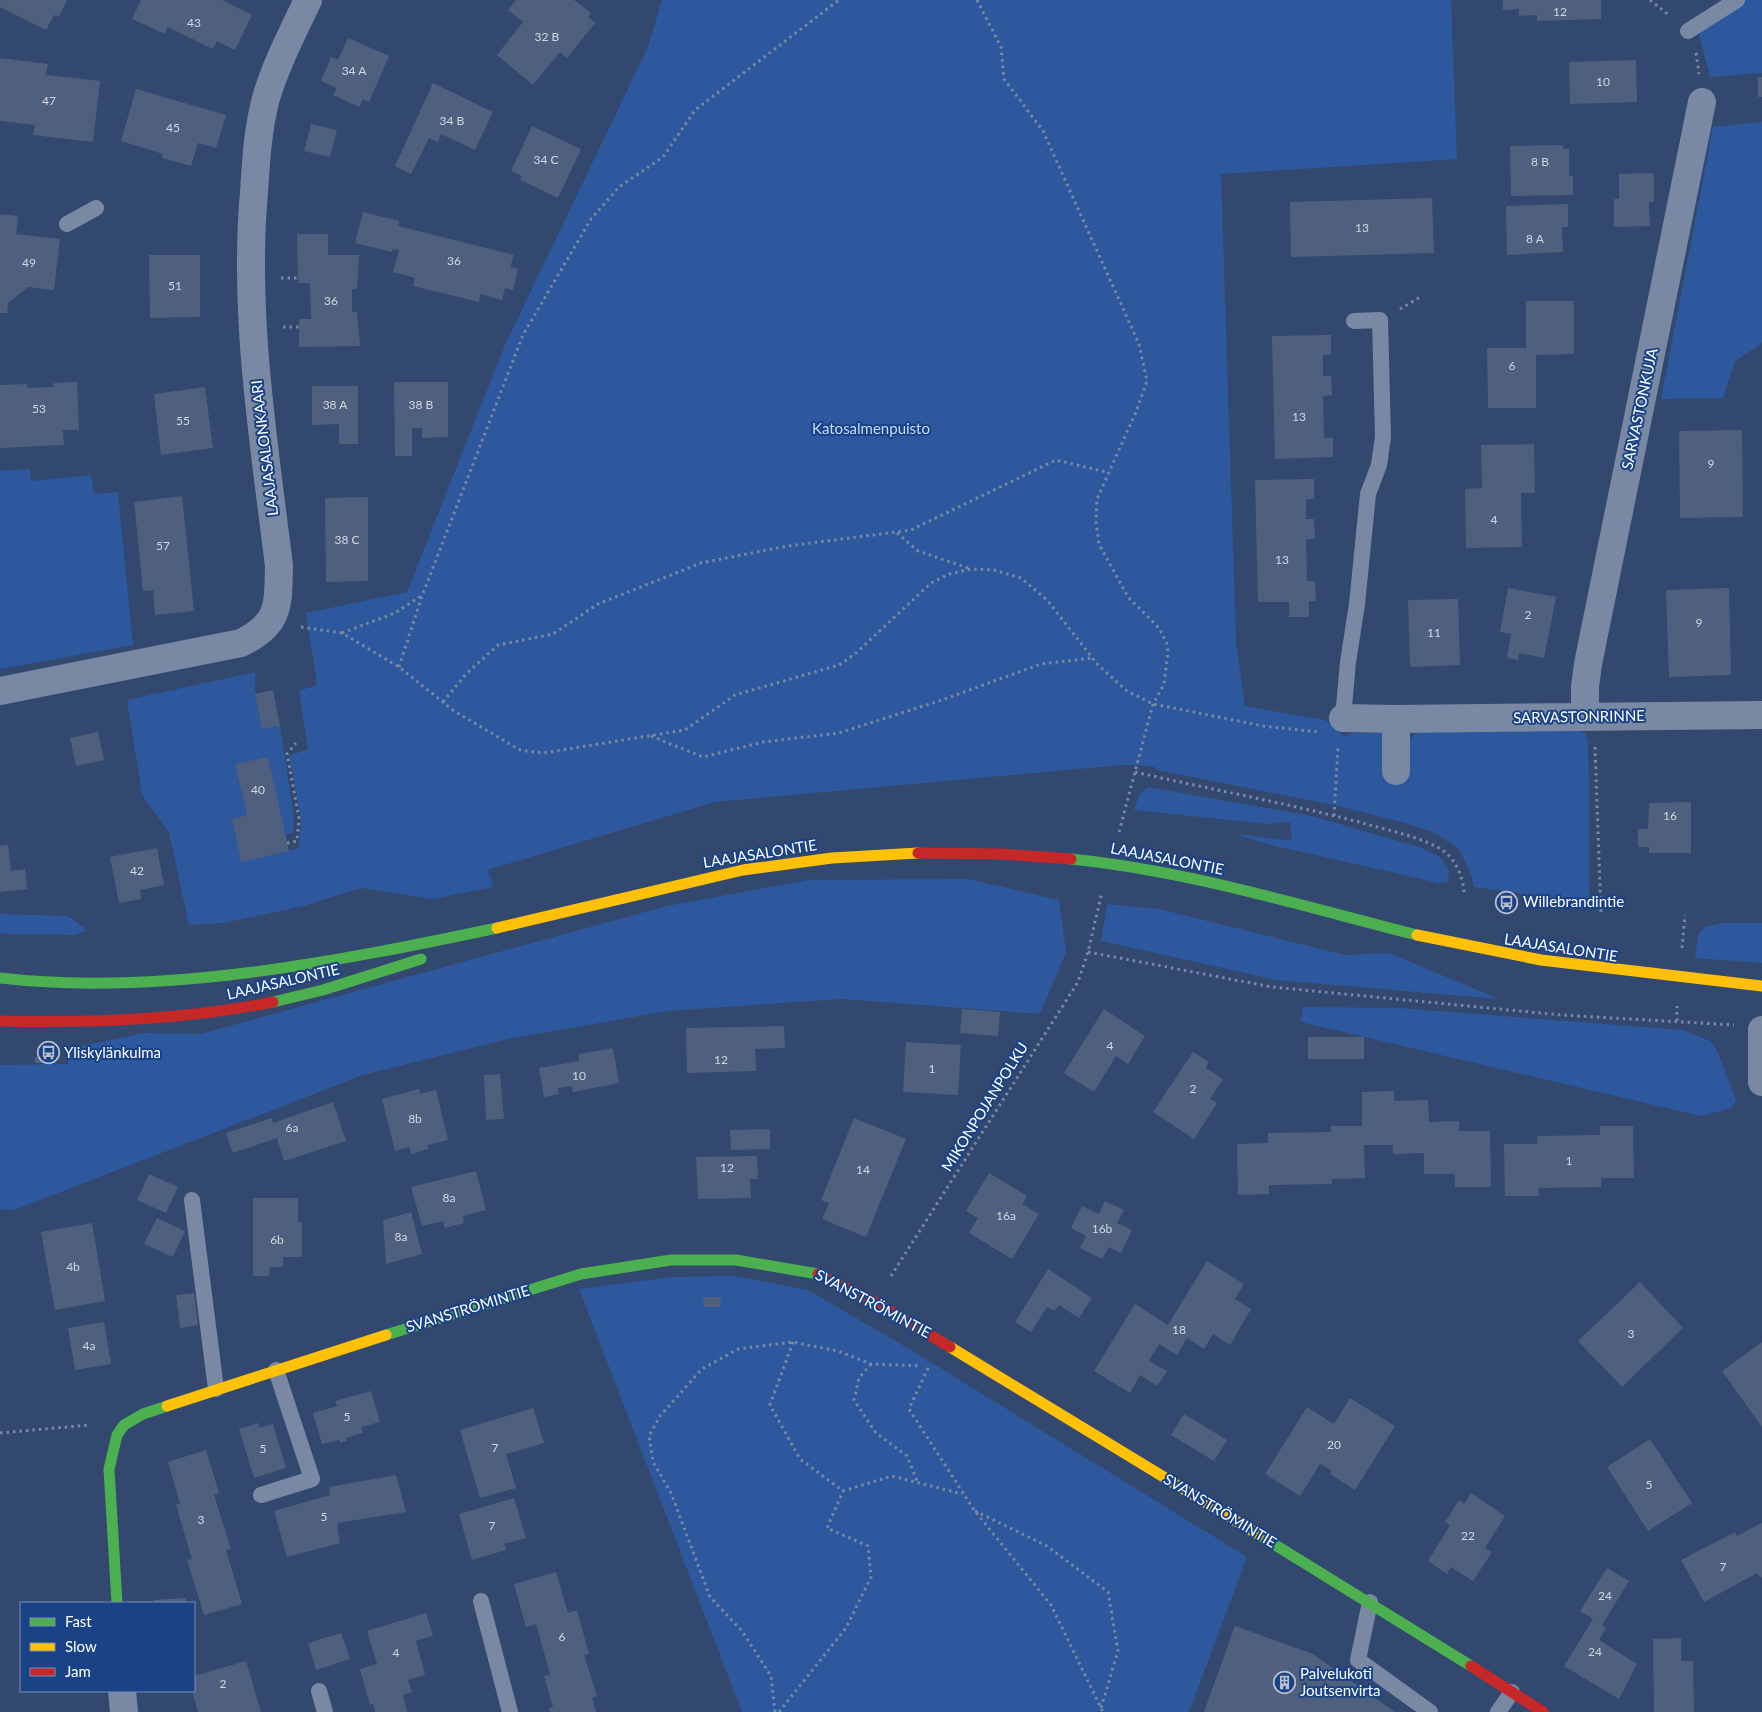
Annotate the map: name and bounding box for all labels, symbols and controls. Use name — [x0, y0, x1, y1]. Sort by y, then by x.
house number: 12 — [1553, 4, 1567, 19]
house number: 43 — [187, 15, 201, 30]
house number: 32 B — [535, 29, 560, 44]
house number: 34 A — [342, 63, 367, 78]
house number: 10 — [1596, 74, 1610, 89]
house number: 47 — [42, 93, 56, 108]
house number: 34 B — [440, 113, 465, 128]
house number: 45 — [166, 120, 180, 135]
house number: 34 C — [533, 152, 559, 167]
house number: 8 B — [1531, 154, 1549, 169]
house number: 13 — [1355, 220, 1369, 235]
house number: 8 A — [1526, 231, 1545, 246]
house number: 36 — [447, 253, 461, 268]
house number: 49 — [22, 255, 36, 270]
house number: 51 — [168, 278, 182, 293]
house number: 36 — [324, 293, 338, 308]
street label: SARVASTONKUJA — [1617, 346, 1661, 471]
house number: 6 — [1509, 358, 1516, 373]
street label: LAAJASALONKAARI — [247, 379, 281, 517]
house number: 38 A — [323, 397, 348, 412]
house number: 38 B — [409, 397, 434, 412]
house number: 53 — [32, 401, 46, 416]
house number: 13 — [1292, 409, 1306, 424]
house number: 55 — [176, 413, 190, 428]
park label: Katosalmenpuisto — [812, 419, 930, 437]
house number: 9 — [1708, 456, 1715, 471]
house number: 4 — [1491, 512, 1498, 527]
house number: 38 C — [334, 532, 360, 547]
house number: 57 — [156, 538, 170, 553]
house number: 13 — [1275, 552, 1289, 567]
house number: 2 — [1525, 607, 1532, 622]
house number: 9 — [1696, 615, 1703, 630]
house number: 11 — [1427, 625, 1441, 640]
street label: SARVASTONRINNE — [1513, 706, 1645, 726]
house number: 40 — [251, 782, 265, 797]
house number: 16 — [1663, 808, 1677, 823]
street label: LAAJASALONTIE — [702, 835, 818, 871]
street label: LAAJASALONTIE — [1109, 838, 1225, 878]
house number: 42 — [130, 863, 144, 878]
bus stop icon: Willebrandintie — [1495, 890, 1519, 914]
place label: Willebrandintie — [1523, 892, 1624, 910]
street label: LAAJASALONTIE — [1503, 929, 1619, 965]
street label: LAAJASALONTIE — [225, 959, 341, 1003]
house number: 4 — [1107, 1038, 1114, 1053]
street label: MIKONPOJANPOLKU — [937, 1039, 1031, 1174]
bus stop icon: Yliskylänkulma — [36, 1041, 60, 1065]
place label: Yliskylänkulma — [64, 1043, 161, 1061]
house number: 12 — [714, 1052, 728, 1067]
house number: 1 — [929, 1061, 936, 1076]
house number: 10 — [572, 1068, 586, 1083]
house number: 2 — [1190, 1081, 1197, 1096]
house number: 8b — [408, 1111, 422, 1126]
house number: 6a — [286, 1120, 298, 1135]
house number: 1 — [1566, 1153, 1573, 1168]
house number: 12 — [720, 1160, 734, 1175]
house number: 14 — [856, 1162, 870, 1177]
house number: 8a — [443, 1190, 455, 1205]
house number: 16a — [996, 1208, 1016, 1223]
house number: 16b — [1092, 1221, 1113, 1236]
house number: 8a — [395, 1229, 407, 1244]
house number: 6b — [270, 1232, 284, 1247]
house number: 4b — [66, 1259, 80, 1274]
street label: SVANSTRÖMINTIE — [813, 1265, 934, 1341]
street label: SVANSTRÖMINTIE — [404, 1281, 532, 1335]
house number: 18 — [1172, 1322, 1186, 1337]
house number: 3 — [1628, 1326, 1635, 1341]
house number: 4a — [83, 1338, 95, 1353]
house number: 5 — [344, 1409, 351, 1424]
house number: 20 — [1327, 1437, 1341, 1452]
house number: 7 — [492, 1440, 499, 1455]
house number: 5 — [260, 1441, 267, 1456]
street label: SVANSTRÖMINTIE — [1161, 1469, 1280, 1551]
house number: 5 — [1646, 1477, 1653, 1492]
house number: 5 — [321, 1509, 328, 1524]
house number: 3 — [198, 1512, 205, 1527]
house number: 7 — [489, 1518, 496, 1533]
house number: 22 — [1461, 1528, 1475, 1543]
house number: 7 — [1720, 1559, 1727, 1574]
house number: 24 — [1598, 1588, 1612, 1603]
legend — [20, 1602, 195, 1692]
text: Fast — [65, 1612, 92, 1630]
house number: 6 — [559, 1629, 566, 1644]
text: Slow — [65, 1637, 97, 1655]
house number: 24 — [1588, 1644, 1602, 1659]
house number: 4 — [393, 1645, 400, 1660]
text: Jam — [65, 1662, 91, 1680]
place label: Palvelukoti Joutsenvirta — [1300, 1664, 1381, 1699]
building icon: Palvelukoti Joutsenvirta — [1272, 1671, 1296, 1695]
house number: 2 — [220, 1676, 227, 1691]

